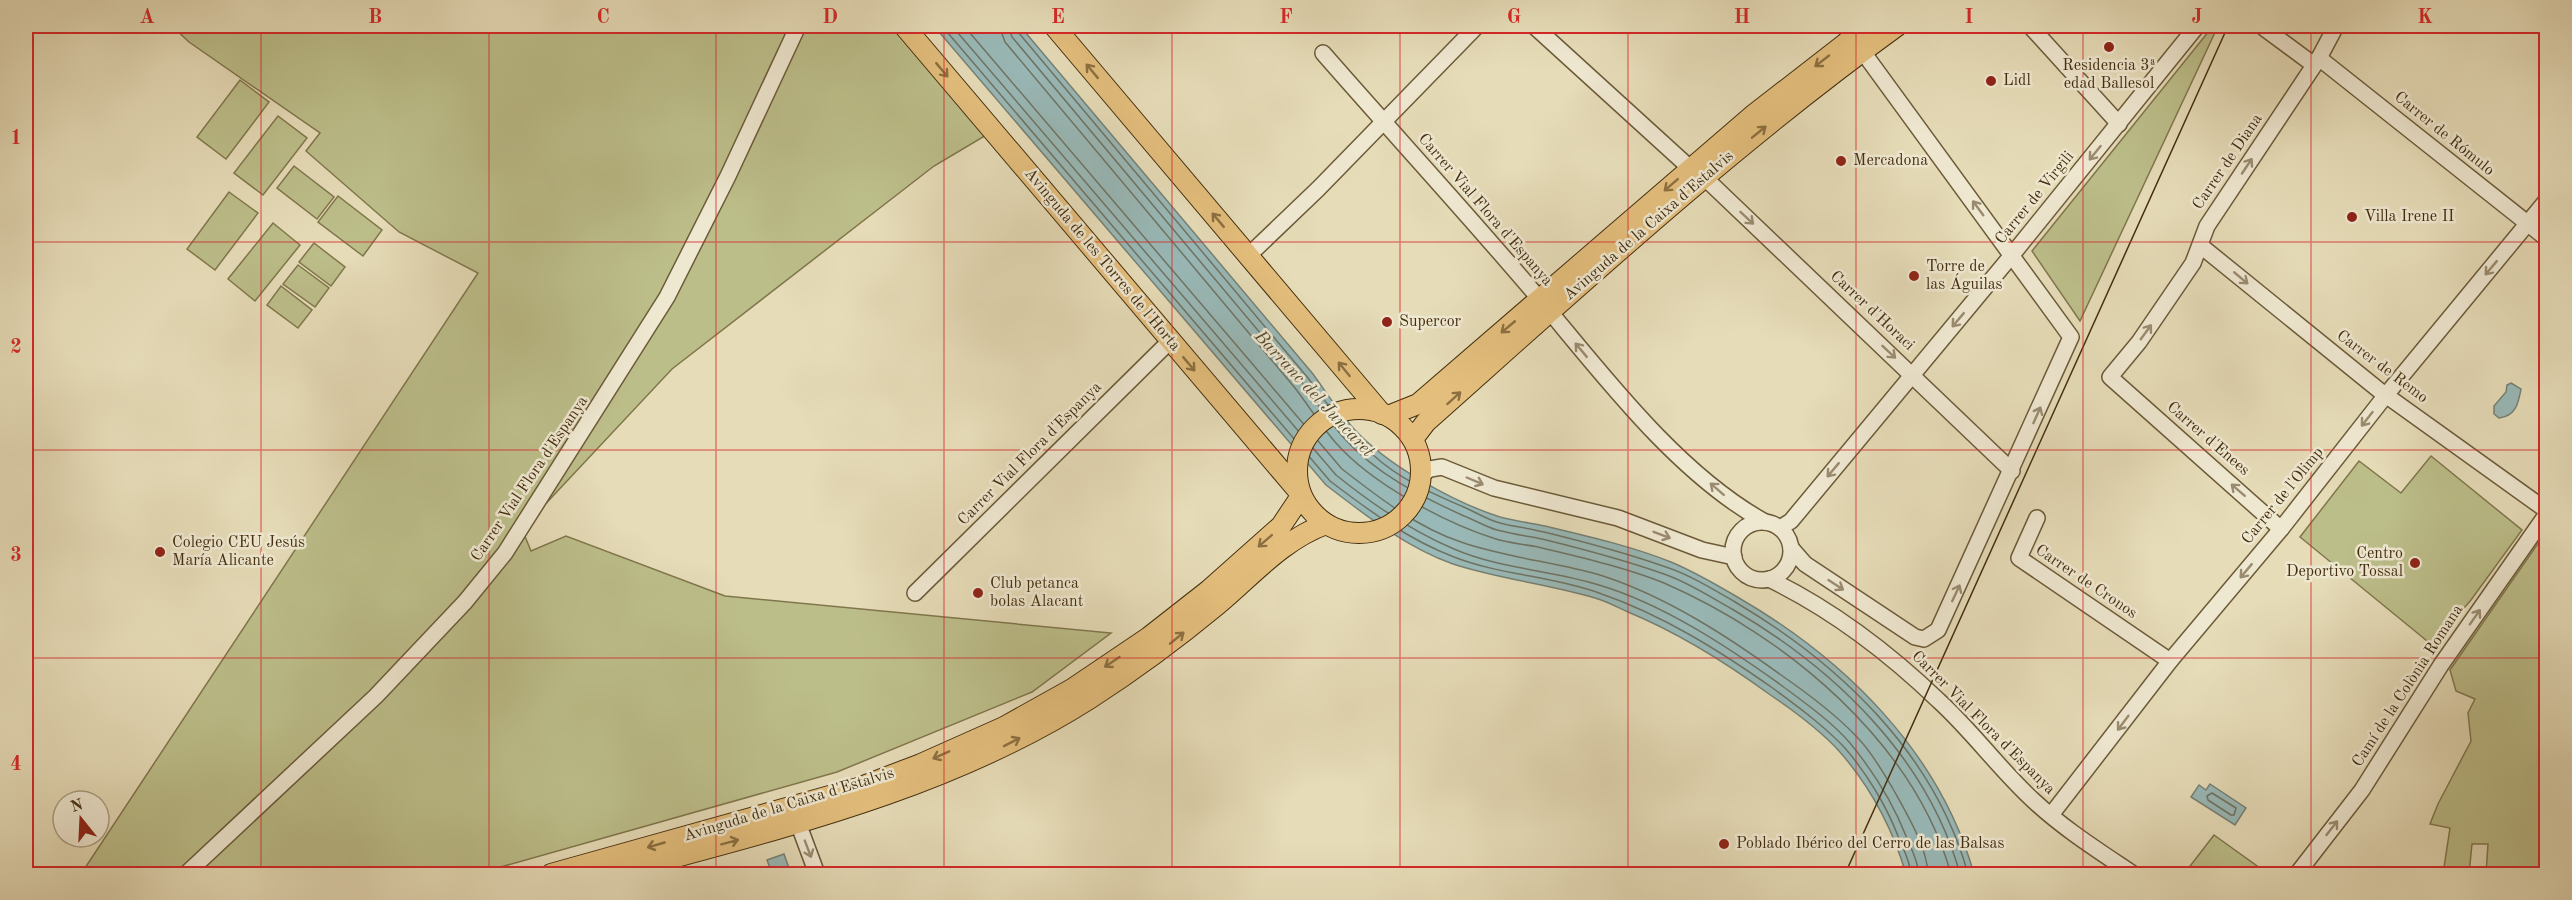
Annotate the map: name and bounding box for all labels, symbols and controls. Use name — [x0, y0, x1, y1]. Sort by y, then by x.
text: A — [139, 8, 155, 28]
text: B — [368, 8, 382, 28]
text: C — [596, 8, 610, 28]
text: D — [822, 8, 838, 28]
text: E — [1051, 8, 1065, 28]
text: F — [1279, 8, 1293, 28]
text: G — [1507, 8, 1521, 28]
text: H — [1734, 8, 1750, 28]
text: I — [1965, 8, 1973, 28]
text: J — [2192, 8, 2203, 28]
text: K — [2417, 8, 2433, 28]
marker: Residencia 3ª edad Ballesol — [2102, 40, 2116, 54]
one-way arrow — [1814, 55, 1830, 68]
place label: Residencia 3ª edad Ballesol — [2062, 58, 2156, 92]
one-way arrow — [935, 62, 949, 77]
one-way arrow — [1086, 63, 1099, 79]
place label: Lidl — [2003, 73, 2031, 89]
marker: Lidl — [1984, 74, 1998, 88]
street label: Carrer de Rómulo — [2391, 89, 2497, 179]
street label: Carrer de Diana — [2190, 111, 2266, 213]
one-way arrow — [1751, 126, 1767, 139]
text: 1 — [10, 129, 22, 149]
street label: Carrer Vial Flora d'Espanya — [1415, 131, 1555, 289]
one-way arrow — [2088, 145, 2102, 160]
street label: Avinguda de la Caixa d'Estalvis — [1561, 148, 1737, 304]
street label: Carrer de Virgili — [1993, 148, 2077, 248]
place label: Mercadona — [1853, 153, 1928, 169]
marker: Mercadona — [1834, 154, 1848, 168]
one-way arrow — [2241, 158, 2253, 175]
street label: Avinguda de les Torres de l'Horta — [1021, 166, 1183, 354]
one-way arrow — [1664, 178, 1679, 192]
one-way arrow — [1971, 200, 1984, 216]
place label: Villa Irene II — [2364, 209, 2454, 225]
marker: Villa Irene II — [2345, 210, 2359, 224]
one-way arrow — [1740, 211, 1755, 225]
one-way arrow — [1211, 213, 1225, 228]
place label: Torre de las Águilas — [1926, 259, 2003, 293]
one-way arrow — [2484, 260, 2498, 275]
street label: Carrer d'Horaci — [1827, 268, 1917, 354]
marker: Torre de las Águilas — [1907, 269, 1921, 283]
one-way arrow — [2233, 272, 2249, 285]
one-way arrow — [1952, 312, 1965, 328]
place label: Supercor — [1399, 314, 1462, 330]
marker: Supercor — [1380, 315, 1394, 329]
one-way arrow — [1501, 320, 1516, 334]
one-way arrow — [2140, 324, 2153, 340]
water label: Barranc del Juncaret — [1250, 326, 1377, 461]
street label: Carrer de Remo — [2333, 328, 2431, 406]
text: 2 — [10, 338, 22, 358]
one-way arrow — [1574, 342, 1587, 358]
one-way arrow — [1881, 345, 1896, 359]
one-way arrow — [1183, 356, 1196, 372]
one-way arrow — [1337, 361, 1350, 377]
street label: Carrer Vial Flora d'Espanya — [955, 379, 1105, 529]
one-way arrow — [1446, 391, 1461, 405]
street label: Carrer Vial Flora d'Espanya — [469, 393, 591, 565]
street label: Carrer d'Enees — [2164, 399, 2252, 479]
one-way arrow — [2032, 407, 2043, 425]
one-way arrow — [2361, 411, 2374, 427]
street label: Carrer de l'Olimp — [2239, 445, 2327, 547]
one-way arrow — [1827, 462, 1840, 478]
one-way arrow — [1465, 476, 1484, 487]
one-way arrow — [1710, 482, 1725, 496]
one-way arrow — [2231, 483, 2246, 497]
one-way arrow — [1652, 530, 1671, 541]
one-way arrow — [1258, 534, 1273, 548]
place label: Colegio CEU Jesús María Alicante — [172, 535, 305, 569]
street label: Carrer de Cronos — [2032, 542, 2140, 622]
marker: Colegio CEU Jesús María Alicante — [153, 545, 167, 559]
text: 3 — [10, 546, 22, 566]
place label: Centro Deportivo Tossal — [2286, 546, 2403, 580]
marker: Centro Deportivo Tossal — [2408, 556, 2422, 570]
one-way arrow — [2239, 563, 2252, 579]
place label: Club petanca bolas Alacant — [990, 576, 1084, 610]
one-way arrow — [1827, 579, 1843, 591]
one-way arrow — [1950, 584, 1962, 602]
marker: Club petanca bolas Alacant — [971, 586, 985, 600]
street label: Camí de la Colònia Romana — [2350, 602, 2466, 770]
one-way arrow — [2469, 610, 2481, 626]
one-way arrow — [1169, 631, 1185, 644]
street label: Carrer Vial Flora d'Espanya — [1908, 648, 2058, 798]
one-way arrow — [1104, 656, 1121, 668]
one-way arrow — [2116, 714, 2129, 730]
one-way arrow — [1003, 736, 1021, 747]
one-way arrow — [933, 750, 951, 761]
text: 4 — [10, 755, 22, 775]
street label: Avinguda de la Caixa d'Estalvis — [682, 765, 896, 845]
north arrow — [51, 789, 111, 849]
text: N — [69, 797, 86, 816]
one-way arrow — [2326, 820, 2339, 836]
one-way arrow — [720, 836, 739, 847]
place label: Poblado Ibérico del Cerro de las Balsas — [1736, 836, 2004, 852]
marker: Poblado Ibérico del Cerro de las Balsas — [1717, 837, 1731, 851]
one-way arrow — [803, 839, 814, 858]
one-way arrow — [646, 840, 665, 851]

